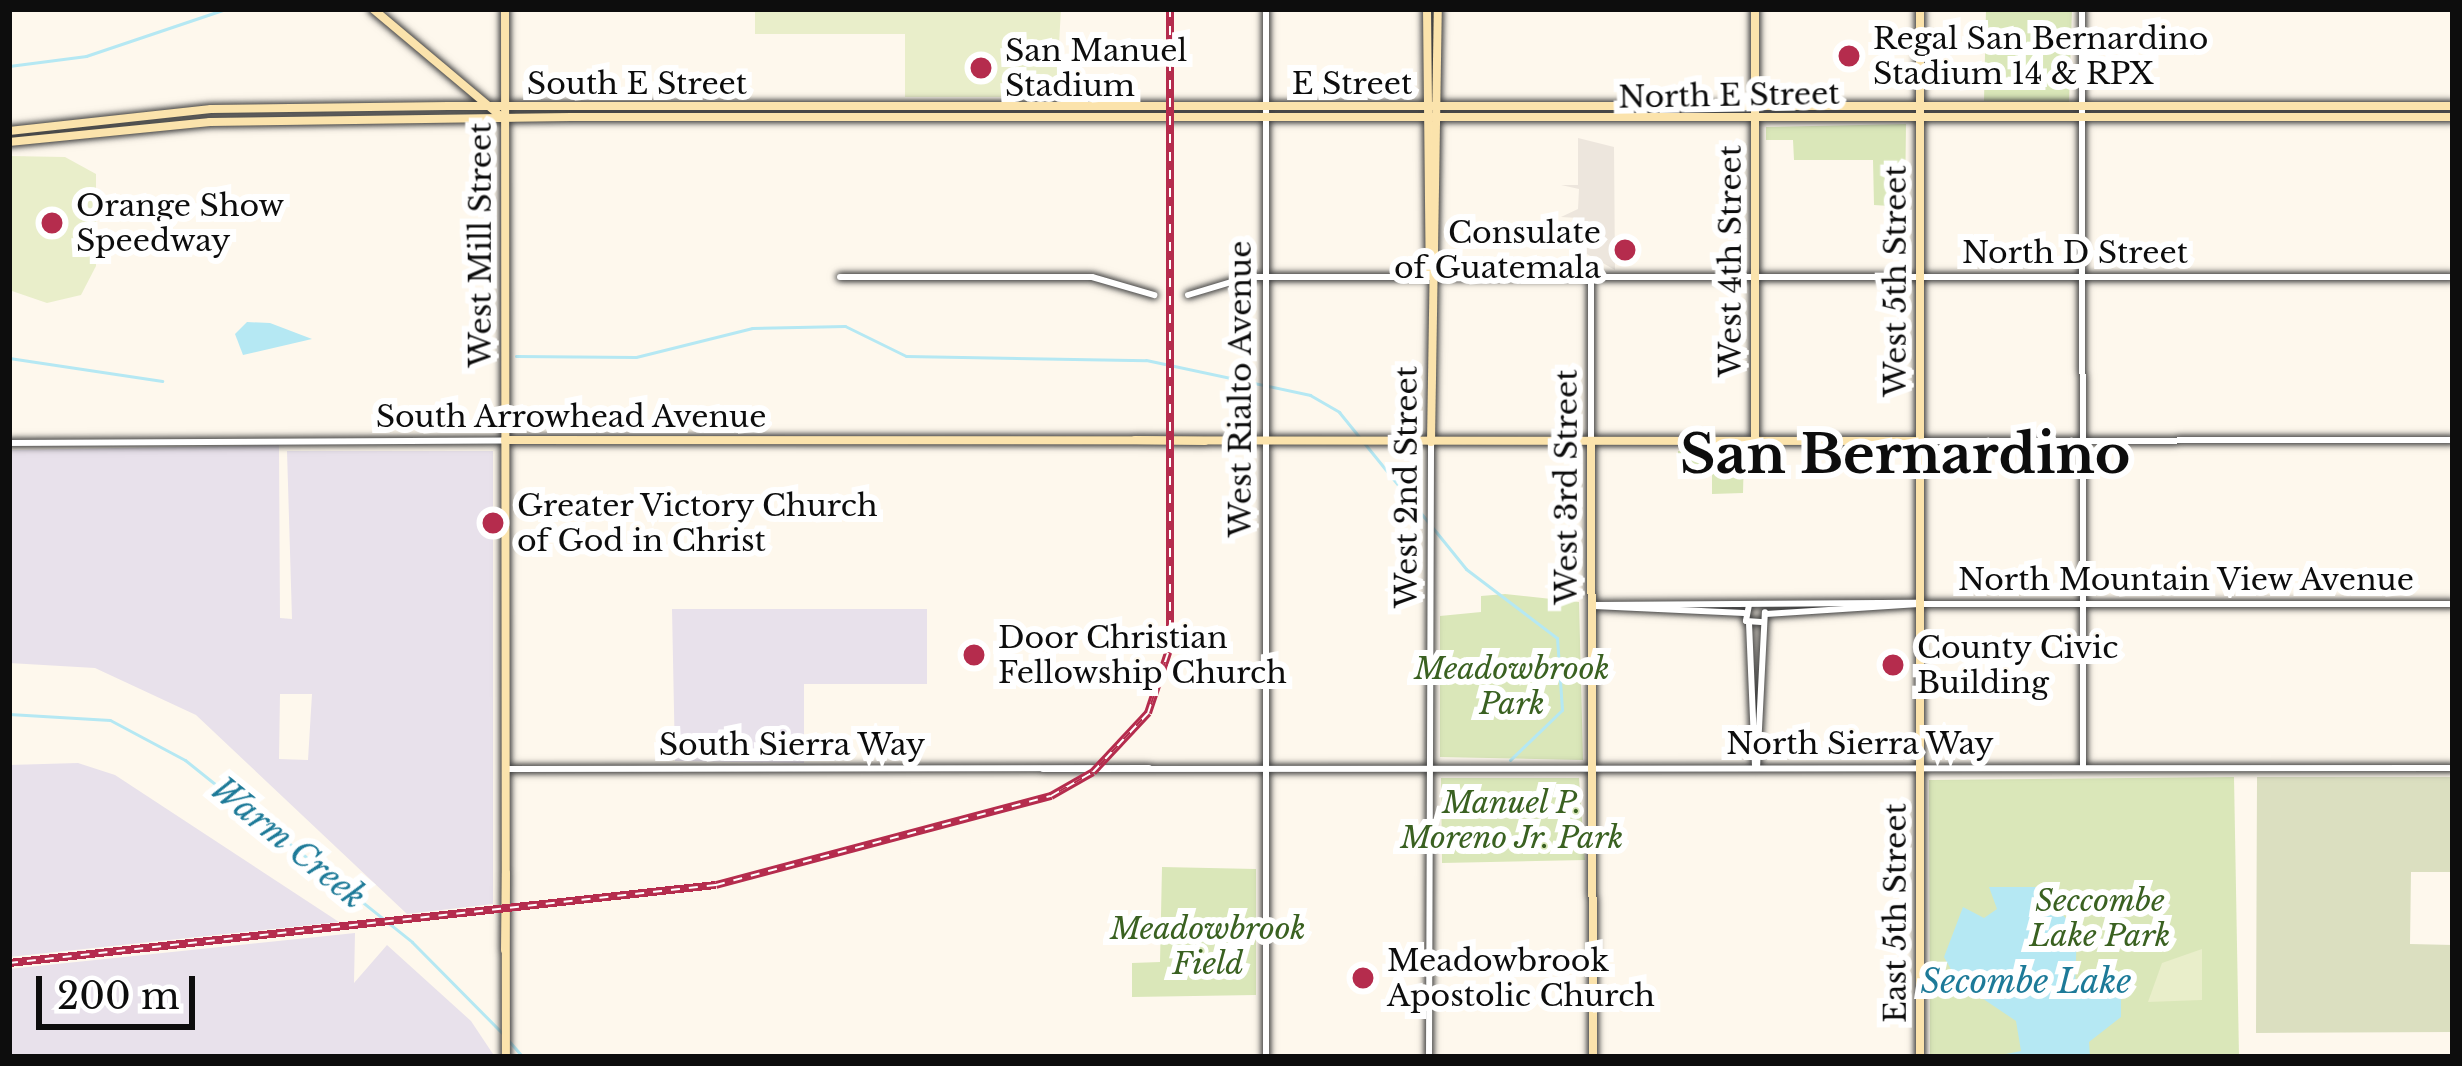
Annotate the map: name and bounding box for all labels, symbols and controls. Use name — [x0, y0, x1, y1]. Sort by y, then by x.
place label: Regal San Bernardino Stadium 14 & RPX — [1873, 21, 2208, 92]
place label: San Manuel Stadium — [1005, 33, 1187, 104]
marker: Regal San Bernardino Stadium 14 & RPX — [1836, 43, 1862, 69]
marker: San Manuel Stadium — [968, 55, 994, 81]
street label: South E Street — [527, 66, 747, 102]
street label: E Street — [1292, 66, 1412, 102]
street label: North E Street — [1618, 76, 1840, 116]
street label: West Mill Street — [463, 122, 499, 368]
street label: West 4th Street — [1713, 145, 1749, 377]
street label: West 5th Street — [1878, 165, 1914, 397]
place label: Orange Show Speedway — [76, 188, 284, 258]
marker: Orange Show Speedway — [39, 210, 65, 236]
place label: Consulate of Guatemala — [1394, 215, 1601, 286]
street label: North D Street — [1962, 235, 2188, 271]
marker: Consulate of Guatemala — [1612, 237, 1638, 263]
street label: West Rialto Avenue — [1223, 240, 1259, 538]
street label: West 2nd Street — [1389, 366, 1425, 608]
street label: West 3rd Street — [1549, 369, 1585, 605]
street label: South Arrowhead Avenue — [374, 399, 768, 435]
district label: San Bernardino — [1680, 423, 2130, 487]
place label: Greater Victory Church of God in Christ — [517, 488, 880, 558]
marker: Greater Victory Church of God in Christ — [480, 510, 506, 536]
street label: North Mountain View Avenue — [1956, 562, 2416, 598]
place label: Door Christian Fellowship Church — [998, 620, 1287, 690]
place label: County Civic Building — [1917, 630, 2119, 700]
marker: Door Christian Fellowship Church — [961, 642, 987, 668]
park label: Meadowbrook Park — [1414, 651, 1610, 722]
marker: County Civic Building — [1880, 652, 1906, 678]
street label: North Sierra Way — [1725, 726, 1995, 762]
street label: South Sierra Way — [658, 727, 926, 763]
water label: Warm Creek — [202, 768, 374, 918]
park label: Manuel P. Moreno Jr. Park — [1400, 785, 1624, 856]
street label: East 5th Street — [1878, 803, 1914, 1023]
park label: Seccombe Lake Park — [2030, 883, 2170, 954]
park label: Meadowbrook Field — [1110, 911, 1306, 982]
place label: Meadowbrook Apostolic Church — [1387, 943, 1655, 1014]
scale bar — [42, 952, 201, 1026]
water label: Secombe Lake — [1921, 962, 2131, 1002]
marker: Meadowbrook Apostolic Church — [1350, 965, 1376, 991]
text: 200 m — [57, 974, 180, 1019]

